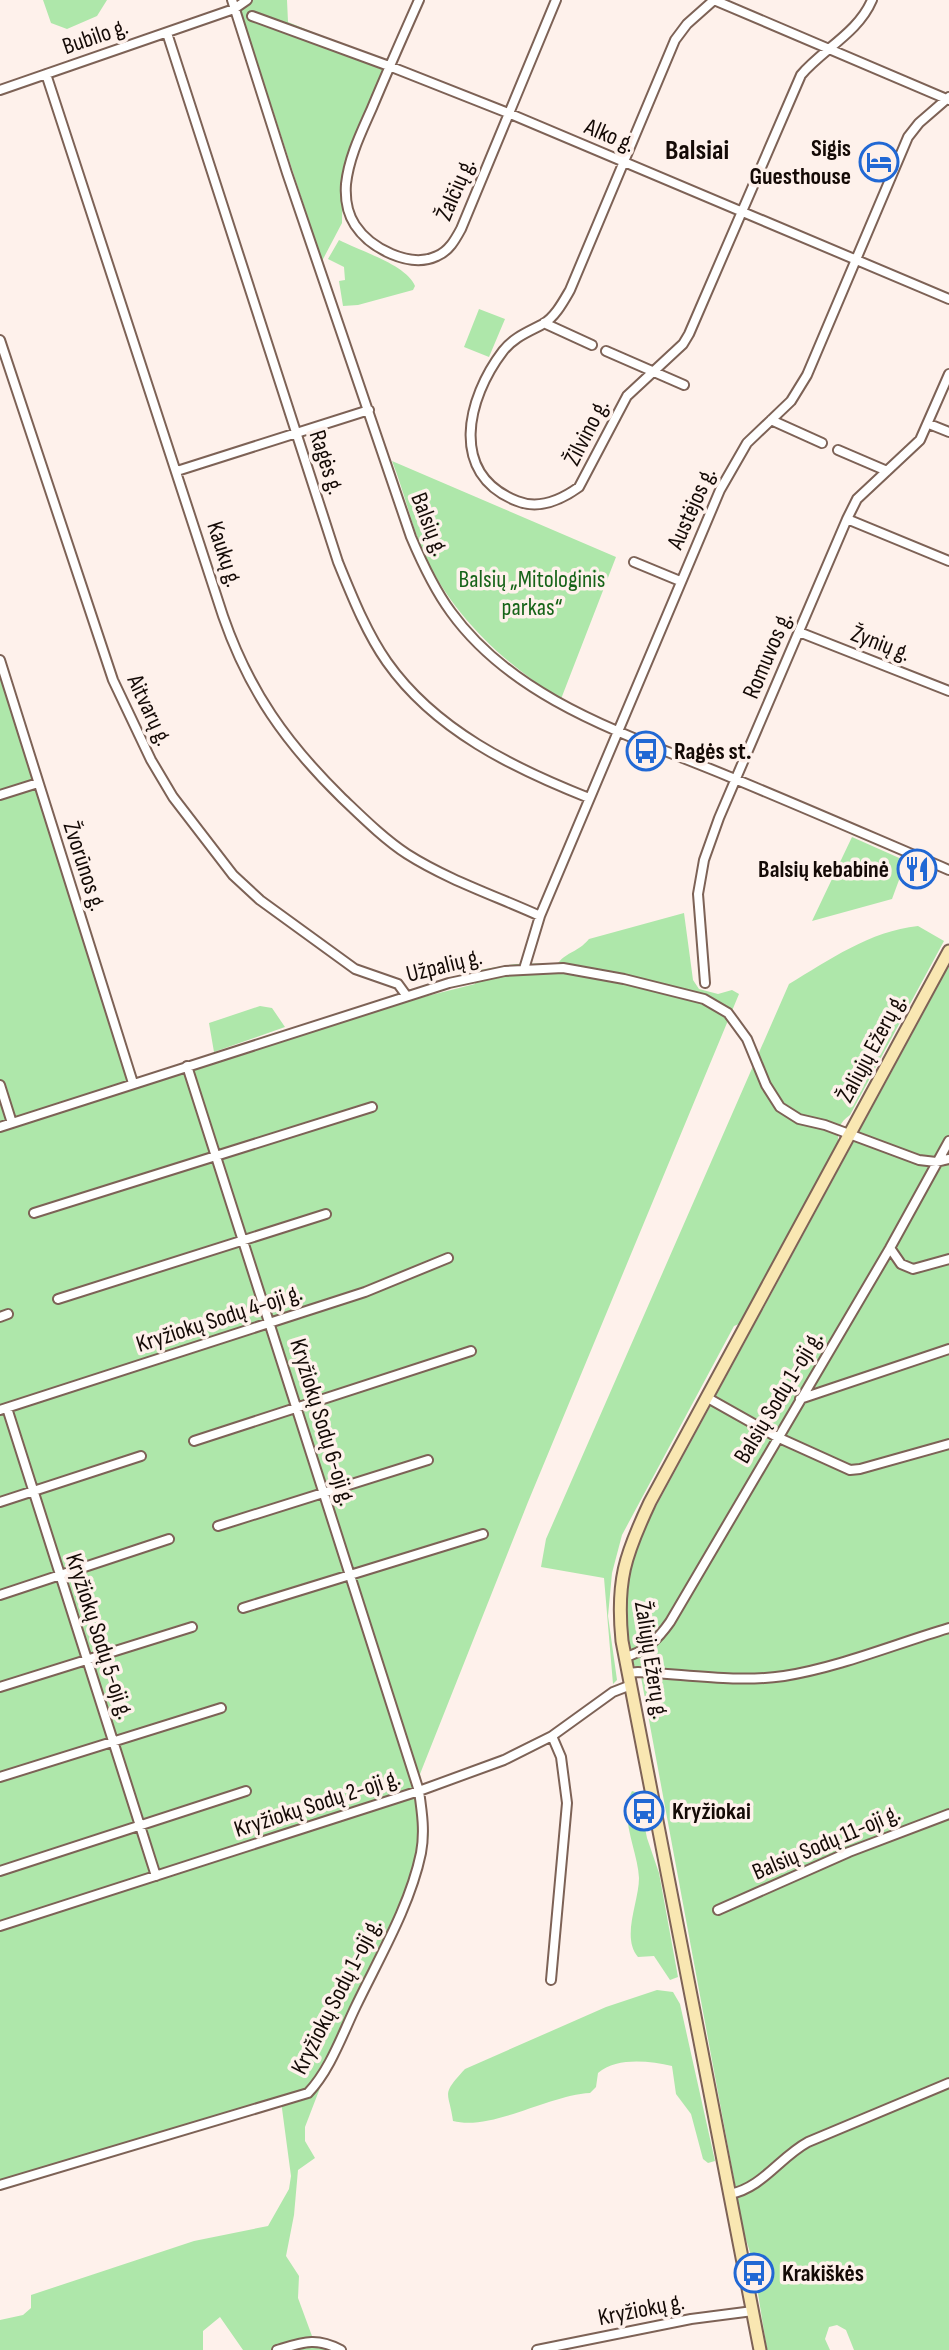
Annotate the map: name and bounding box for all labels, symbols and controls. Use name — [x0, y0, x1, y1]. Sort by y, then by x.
street label: Bubilo g. — [59, 12, 132, 61]
street label: Alko g. — [579, 112, 639, 159]
district label: Balsiai — [665, 134, 729, 167]
place label: Sigis Guesthouse — [749, 134, 851, 191]
hotel icon: Sigis Guesthouse — [858, 141, 900, 183]
street label: Žalčių g. — [429, 153, 482, 225]
street label: Žilvino g. — [557, 394, 615, 470]
street label: Ragės g. — [303, 426, 350, 498]
street label: Austėjos g. — [660, 463, 722, 555]
street label: Balsių g. — [404, 488, 455, 560]
street label: Kaukų g. — [200, 518, 249, 591]
park label: Balsių „Mitologinis parkas“ — [459, 565, 605, 622]
street label: Romuvos g. — [736, 607, 799, 703]
street label: Žynių g. — [847, 619, 915, 668]
street label: Aitvarų g. — [120, 669, 179, 750]
bus stop icon: Ragės st. — [625, 730, 667, 772]
place label: Ragės st. — [674, 737, 751, 766]
street label: Žvorūnos g. — [56, 818, 113, 914]
restaurant icon: Balsių kebabinė — [896, 848, 938, 890]
place label: Balsių kebabinė — [758, 855, 889, 884]
street label: Užpalių g. — [403, 942, 485, 989]
street label: Žaliųjų Ežerų g. — [831, 989, 912, 1108]
street label: Kryžiokų Sodų 4-oji g. — [132, 1278, 306, 1359]
street label: Balsių Sodų 1-oji g. — [728, 1326, 829, 1469]
street label: Kryžiokų Sodų 6-oji g. — [283, 1335, 362, 1509]
street label: Kryžiokų Sodų 5-oji g. — [59, 1550, 140, 1723]
street label: Žaliųjų Ežerų g. — [628, 1599, 675, 1721]
street label: Kryžiokų Sodų 2-oji g. — [231, 1763, 404, 1844]
bus stop icon: Kryžiokai — [623, 1790, 665, 1832]
place label: Kryžiokai — [672, 1797, 751, 1826]
street label: Balsių Sodų 11-oji g. — [748, 1798, 904, 1887]
street label: Kryžiokų Sodų 1-oji g. — [285, 1913, 388, 2079]
bus stop icon: Krakiškės — [733, 2252, 775, 2294]
place label: Krakiškės — [782, 2259, 864, 2288]
street label: Kryžiokų g. — [595, 2287, 687, 2332]

